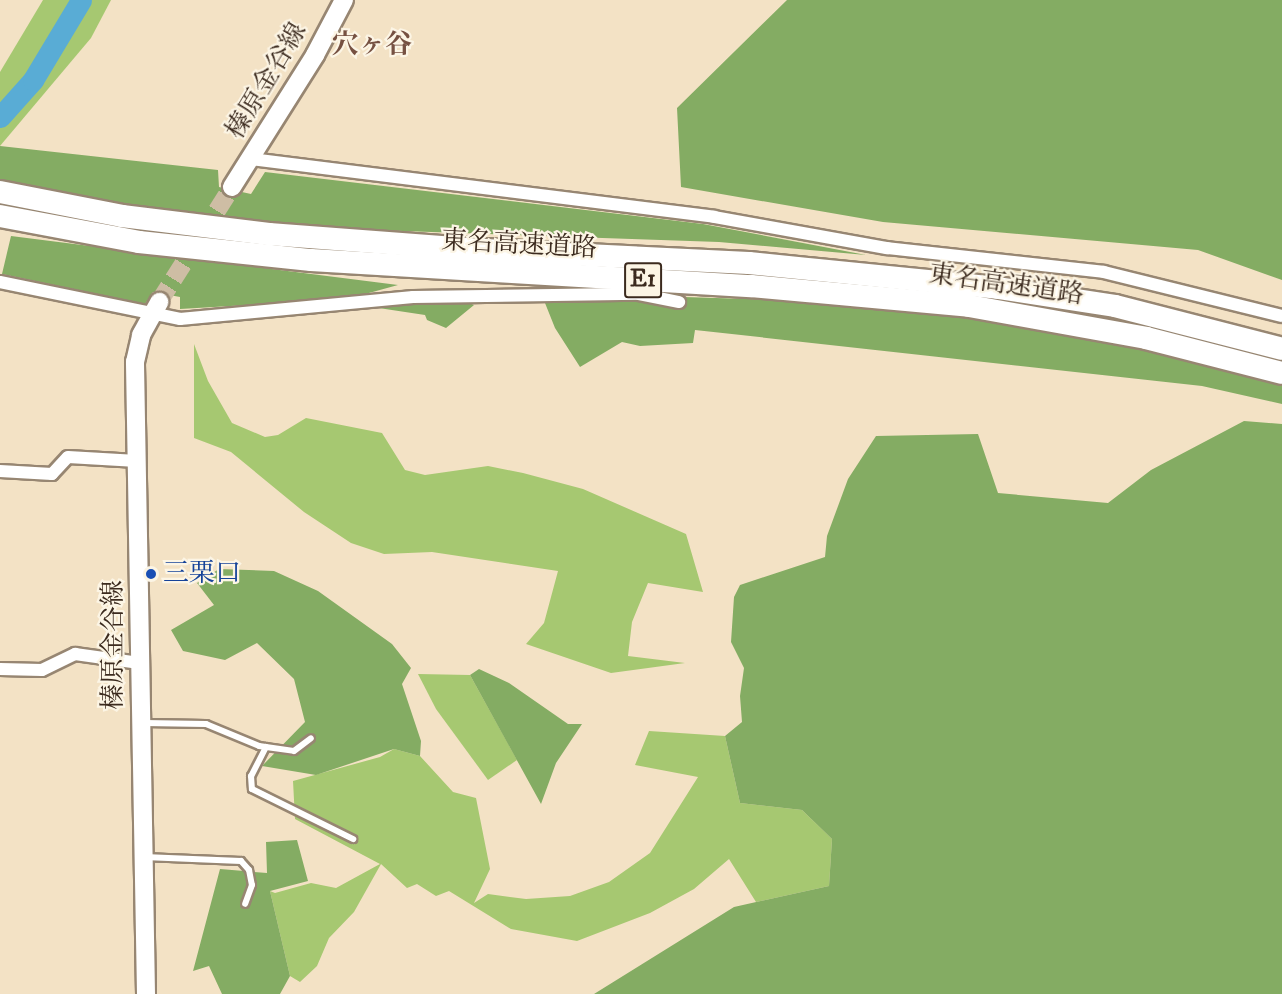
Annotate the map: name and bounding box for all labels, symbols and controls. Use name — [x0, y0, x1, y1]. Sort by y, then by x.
street label: 榛原金谷線 — [220, 17, 314, 145]
district label: 穴ヶ谷 — [332, 30, 412, 62]
street label: 東名高速道路 — [440, 225, 598, 265]
road number: E1 — [624, 259, 662, 301]
street label: 東名高速道路 — [927, 259, 1085, 311]
place label: 三栗口 — [163, 558, 241, 590]
marker: 三栗口 — [144, 567, 158, 581]
street label: 榛原金谷線 — [98, 580, 130, 710]

